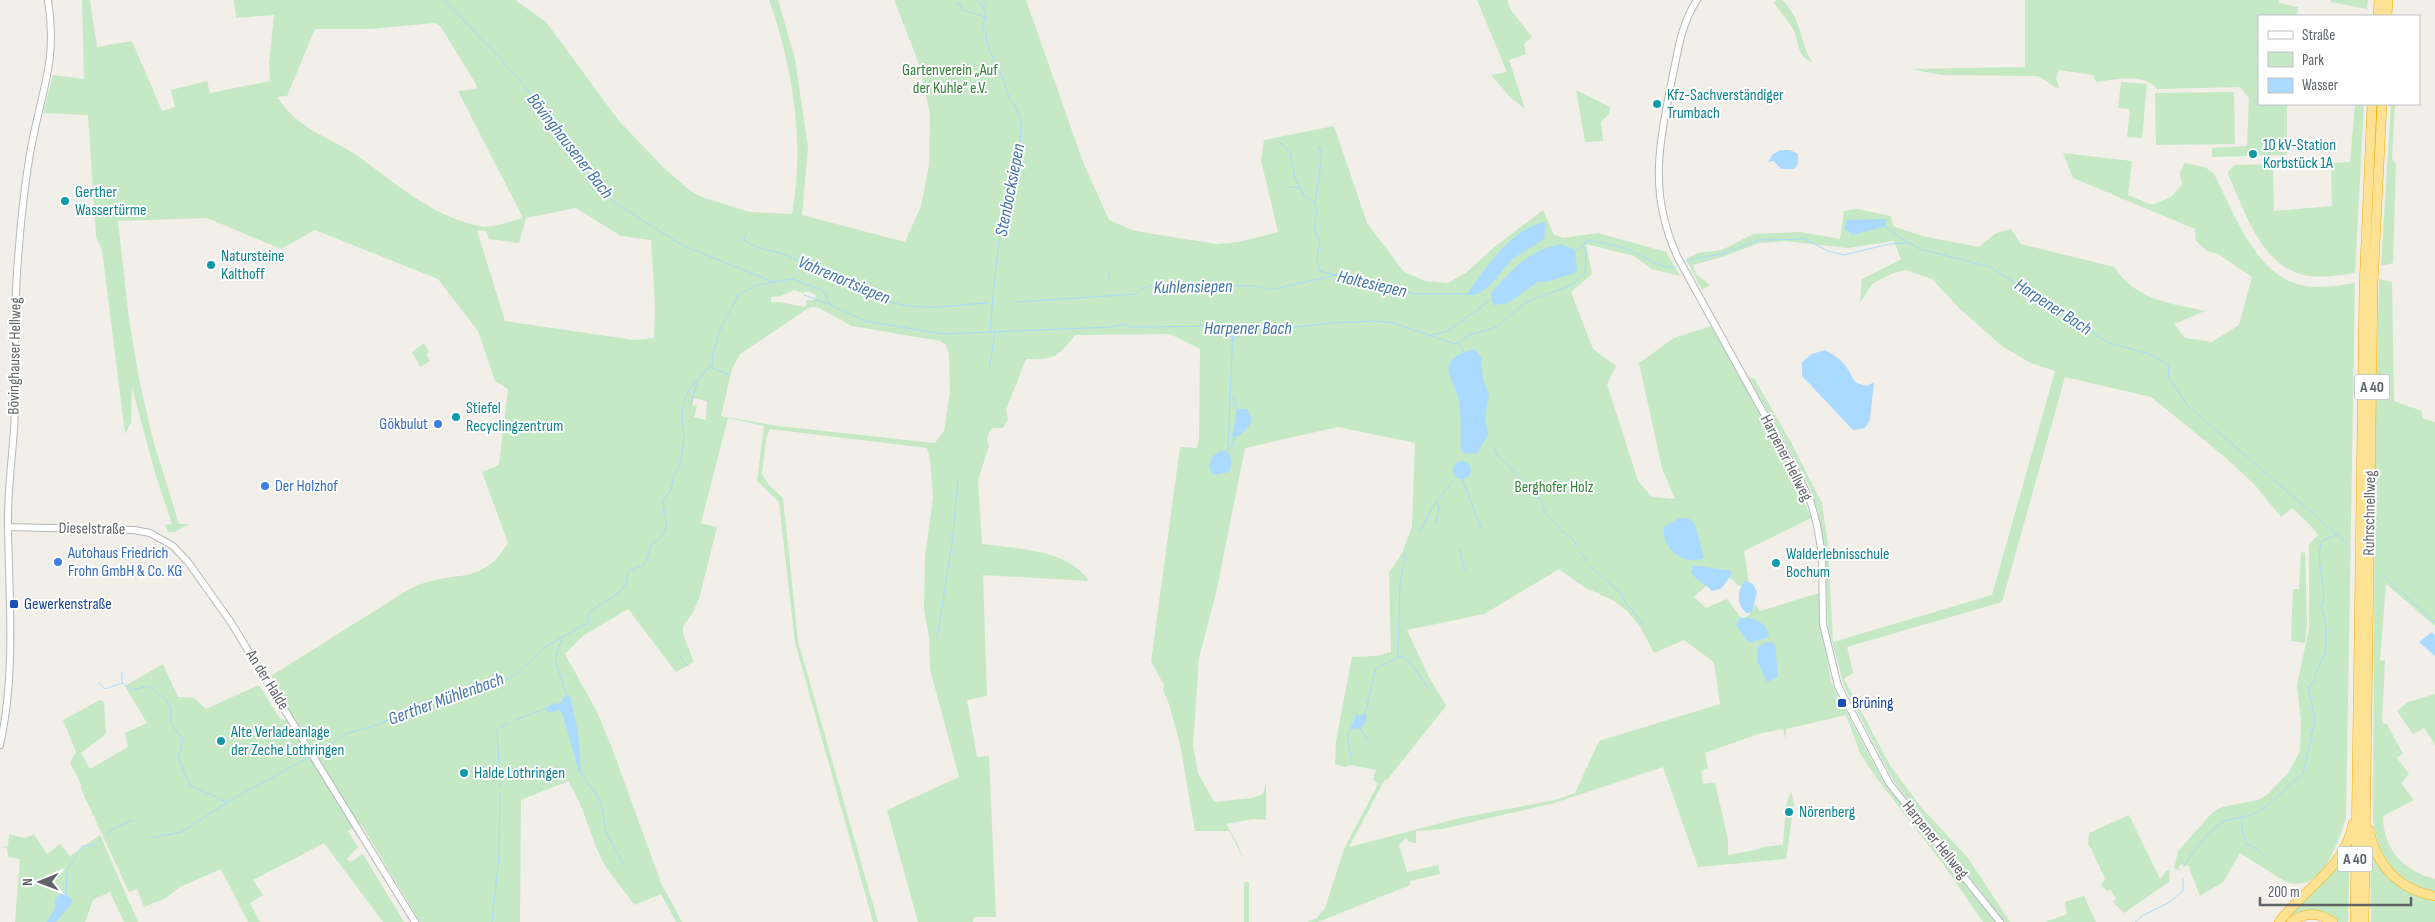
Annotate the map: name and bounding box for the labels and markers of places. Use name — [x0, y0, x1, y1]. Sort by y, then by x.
place label: Kfz-Sachverständiger Trumbach — [1667, 86, 1784, 123]
marker: Kfz-Sachverständiger Trumbach — [1651, 98, 1663, 110]
place label: 10 kV-Station Korbstück 1A — [2263, 136, 2336, 173]
marker: 10 kV-Station Korbstück 1A — [2247, 148, 2259, 160]
place label: Gerther Wassertürme — [75, 183, 147, 220]
marker: Gerther Wassertürme — [59, 195, 71, 207]
place label: Natursteine Kalthoff — [221, 247, 284, 284]
marker: Natursteine Kalthoff — [205, 259, 217, 271]
place label: Stiefel Recyclingzentrum — [466, 399, 563, 436]
marker: Stiefel Recyclingzentrum — [450, 411, 462, 423]
place label: Gökbulut — [379, 415, 428, 434]
marker: Gökbulut — [432, 418, 444, 430]
place label: Der Holzhof — [275, 477, 338, 496]
marker: Der Holzhof — [259, 480, 271, 492]
place label: Autohaus Friedrich Frohn GmbH & Co. KG — [67, 544, 182, 581]
place label: Walderlebnisschule Bochum — [1786, 545, 1889, 582]
marker: Autohaus Friedrich Frohn GmbH & Co. KG — [52, 556, 64, 568]
marker: Walderlebnisschule Bochum — [1770, 557, 1782, 569]
place label: Gewerkenstraße — [24, 595, 112, 614]
marker: Gewerkenstraße — [8, 598, 20, 610]
place label: Brüning — [1852, 694, 1893, 713]
marker: Brüning — [1836, 697, 1848, 709]
place label: Alte Verladeanlage der Zeche Lothringen — [230, 723, 344, 760]
marker: Alte Verladeanlage der Zeche Lothringen — [215, 735, 227, 747]
place label: Halde Lothringen — [474, 764, 565, 783]
marker: Halde Lothringen — [458, 767, 470, 779]
place label: Nörenberg — [1799, 803, 1855, 822]
marker: Nörenberg — [1783, 806, 1795, 818]

